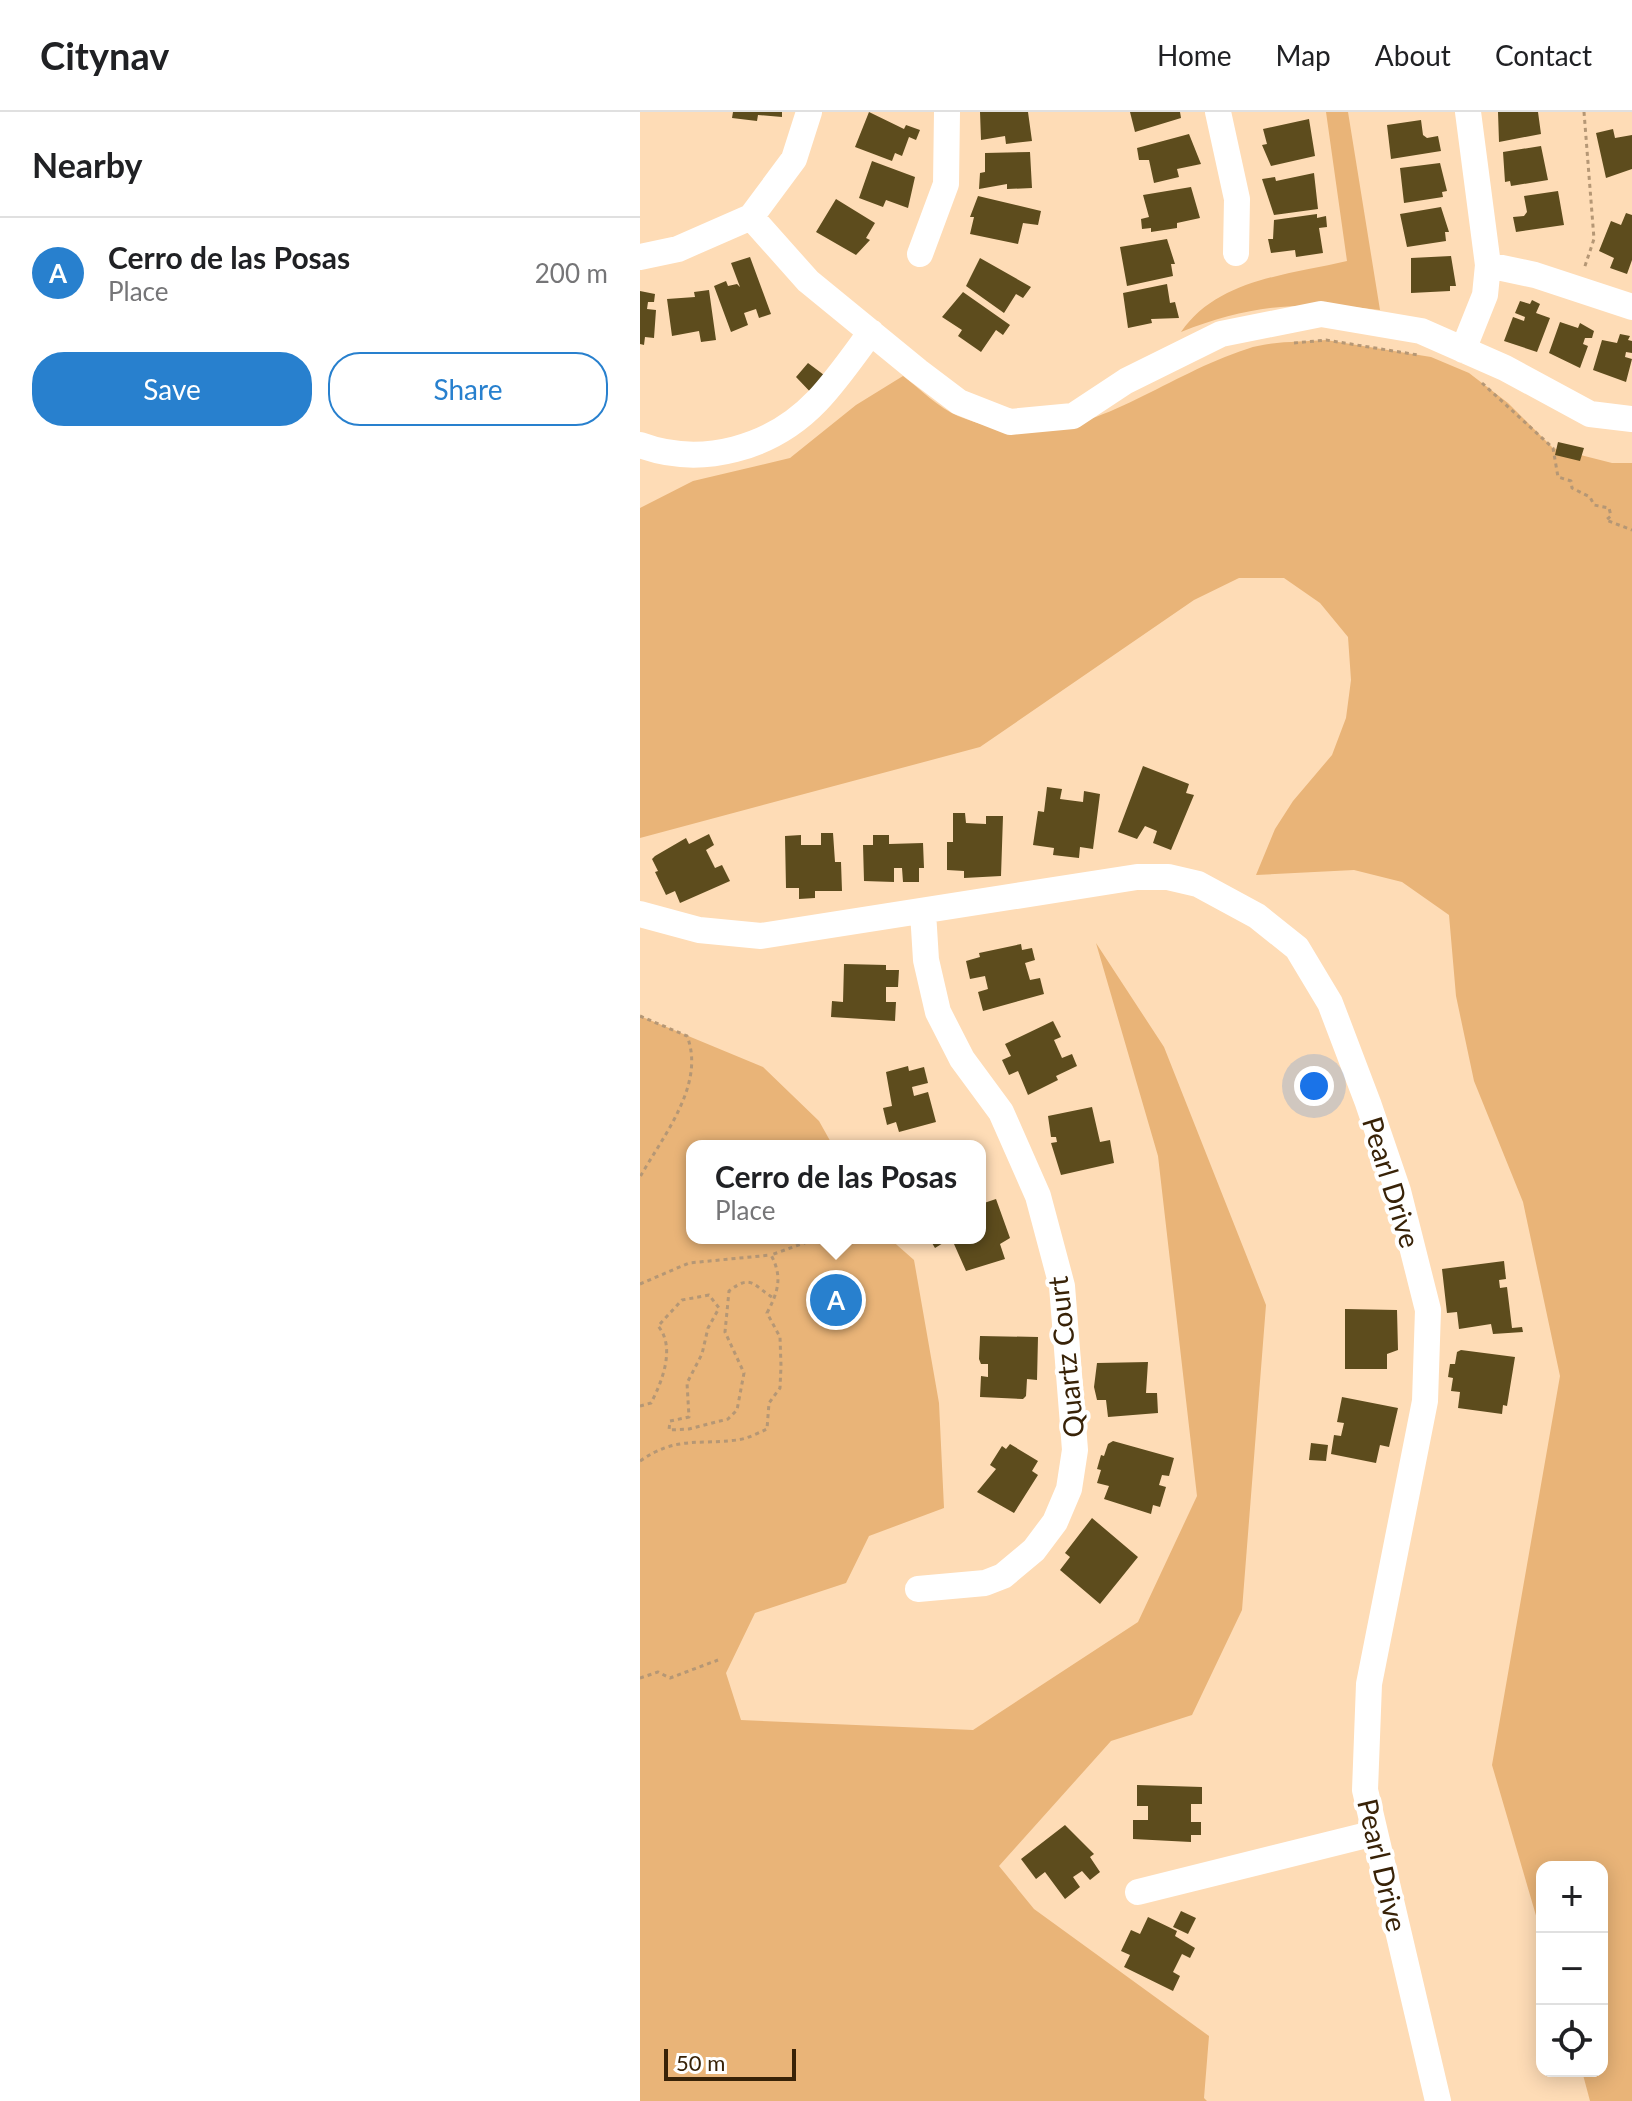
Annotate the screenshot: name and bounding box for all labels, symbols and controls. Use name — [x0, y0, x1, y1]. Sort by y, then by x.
text: Citynav — [40, 32, 169, 78]
text: Home — [1157, 38, 1232, 72]
text: Map — [1276, 38, 1331, 72]
text: About — [1375, 38, 1451, 72]
text: Contact — [1495, 38, 1592, 72]
text: Nearby — [32, 144, 143, 185]
text: Cerro de las Posas — [108, 239, 350, 275]
text: A — [49, 257, 67, 289]
text: 200 m — [535, 257, 608, 289]
text: Place — [108, 275, 169, 307]
button: Save — [32, 352, 312, 426]
button: Share — [328, 352, 608, 426]
your location — [1294, 1066, 1334, 1106]
street label: Pearl Drive — [1356, 1112, 1428, 1252]
popup — [686, 1140, 986, 1244]
text: Cerro de las Posas — [715, 1158, 957, 1194]
text: Place — [715, 1194, 775, 1226]
pin: A — [810, 1270, 862, 1330]
street label: Quartz Court — [1040, 1275, 1090, 1439]
street label: Pearl Drive — [1351, 1795, 1415, 1935]
map controls — [1536, 1861, 1608, 2077]
button: + — [1536, 1861, 1608, 1933]
button: − — [1536, 1933, 1608, 2005]
button: locate — [1536, 2005, 1608, 2077]
scale bar — [664, 2045, 796, 2081]
text: 50 m — [676, 2049, 725, 2076]

